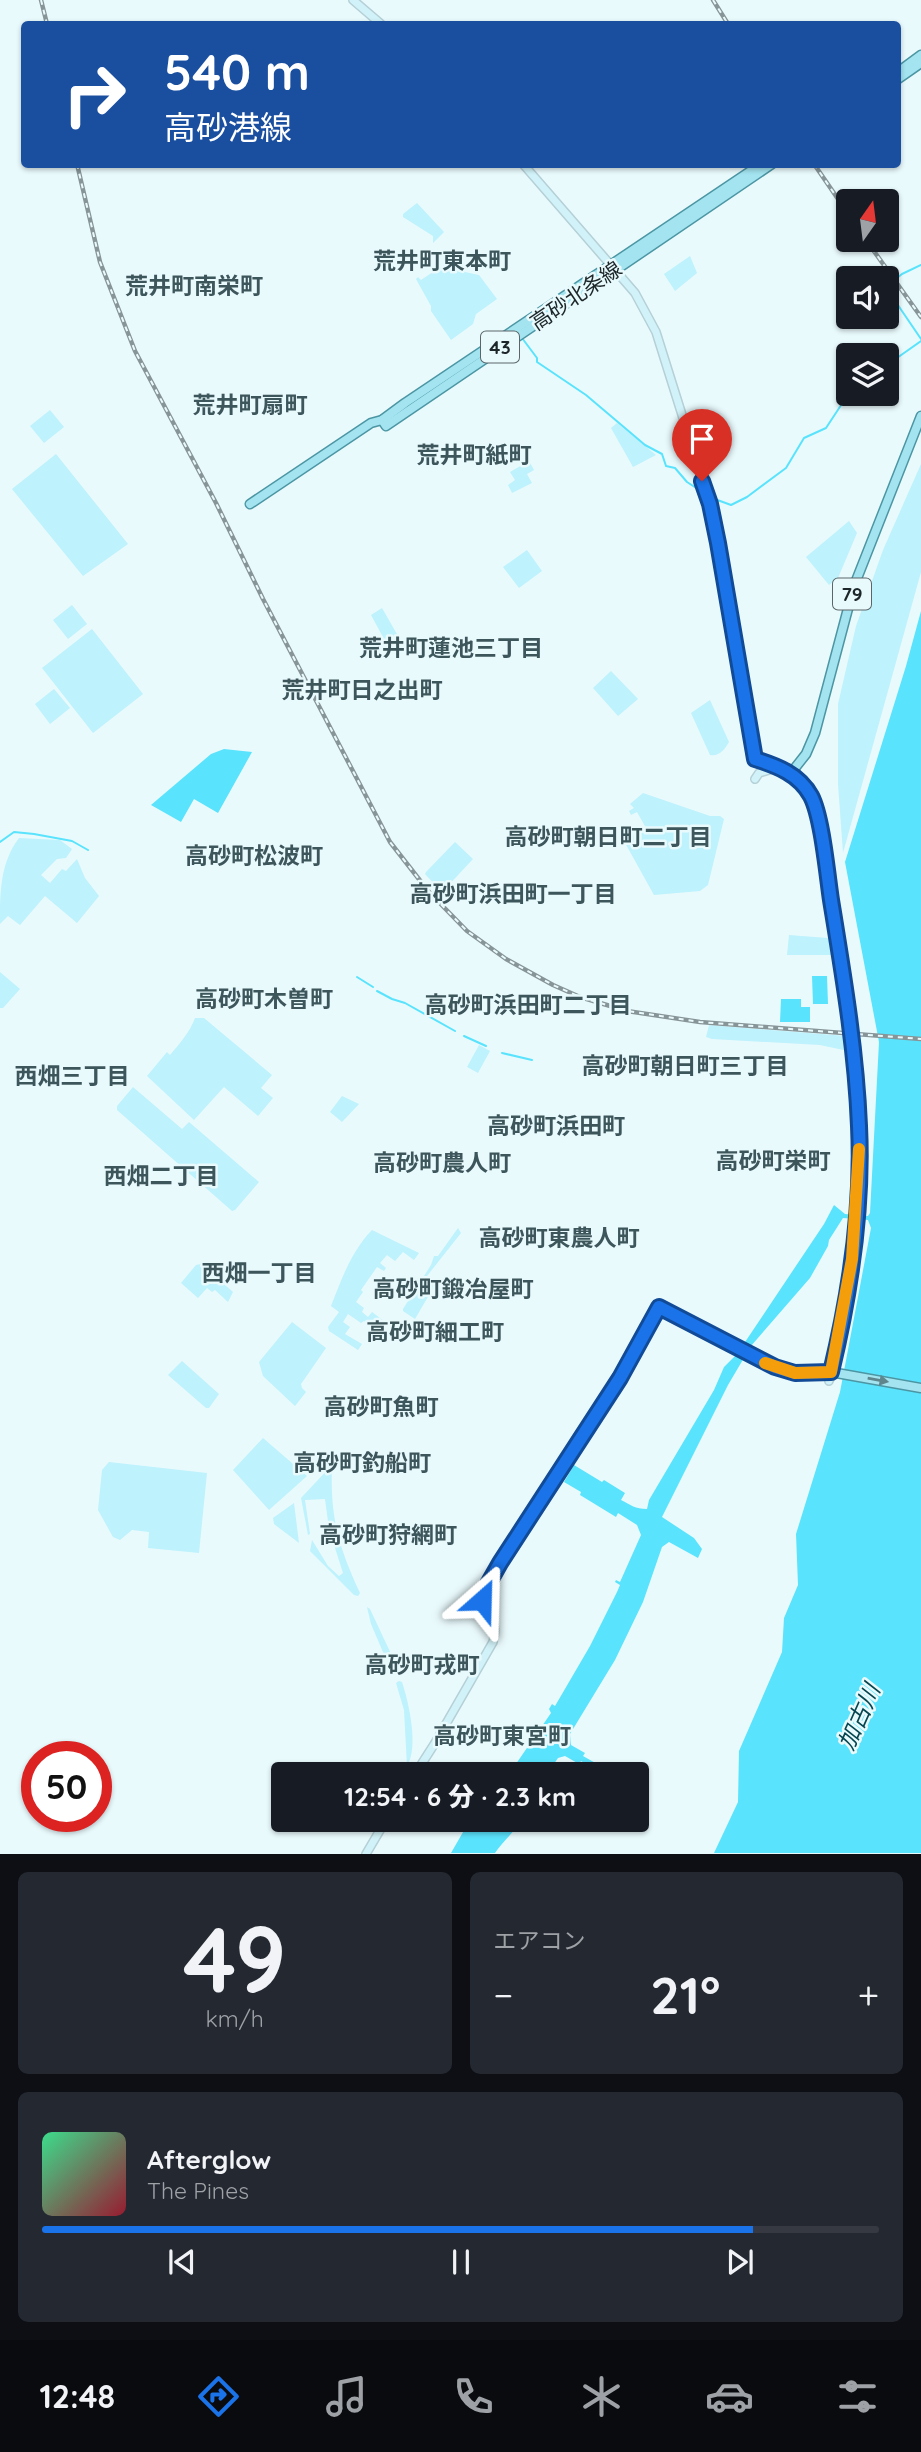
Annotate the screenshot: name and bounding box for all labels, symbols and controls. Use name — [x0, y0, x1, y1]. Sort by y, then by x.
text: 540 m — [164, 41, 310, 102]
icon: right — [49, 49, 140, 140]
text: 高砂港線 — [164, 107, 292, 147]
north arrow — [836, 189, 900, 252]
map controls — [836, 189, 899, 406]
district label: 荒井町東本町 — [373, 246, 511, 275]
street label: 高砂北条線 — [525, 255, 626, 335]
button: sound — [836, 266, 899, 329]
district label: 荒井町南栄町 — [125, 271, 263, 300]
road number: 43 — [481, 332, 519, 362]
button: layers — [836, 343, 899, 406]
district label: 荒井町扇町 — [193, 390, 308, 419]
pin — [672, 409, 732, 481]
icon: arrive — [683, 420, 721, 458]
district label: 荒井町紙町 — [417, 440, 532, 469]
road number: 79 — [833, 579, 871, 610]
district label: 荒井町蓮池三丁目 — [359, 633, 543, 662]
district label: 荒井町日之出町 — [282, 675, 443, 704]
district label: 高砂町朝日町二丁目 — [505, 822, 712, 851]
district label: 高砂町松波町 — [185, 841, 323, 870]
district label: 高砂町浜田町一丁目 — [410, 879, 617, 908]
district label: 高砂町木曽町 — [195, 984, 333, 1013]
district label: 高砂町浜田町二丁目 — [425, 990, 632, 1019]
district label: 高砂町朝日町三丁目 — [582, 1051, 789, 1080]
district label: 西畑三丁目 — [15, 1061, 130, 1090]
district label: 高砂町浜田町 — [487, 1111, 625, 1140]
district label: 高砂町栄町 — [716, 1146, 831, 1175]
district label: 高砂町農人町 — [373, 1148, 511, 1177]
district label: 西畑二丁目 — [104, 1161, 219, 1190]
district label: 高砂町東農人町 — [479, 1223, 640, 1252]
district label: 西畑一丁目 — [202, 1258, 317, 1287]
district label: 高砂町鍛冶屋町 — [373, 1274, 534, 1303]
district label: 高砂町細工町 — [366, 1317, 504, 1346]
one-way arrow — [867, 1375, 889, 1386]
district label: 高砂町魚町 — [324, 1392, 439, 1421]
district label: 高砂町釣船町 — [293, 1448, 431, 1477]
district label: 高砂町狩網町 — [319, 1520, 457, 1549]
position arrow — [445, 1563, 519, 1637]
district label: 高砂町戎町 — [365, 1650, 480, 1679]
water label: 加古川 — [831, 1677, 887, 1754]
district label: 高砂町東宮町 — [433, 1721, 571, 1750]
speed limit sign: 50 — [21, 1741, 112, 1832]
text: 12:54 · 6 分 · 2.3 km — [344, 1780, 576, 1813]
text: 49 — [183, 1901, 286, 2015]
text: エアコン — [494, 1926, 586, 1955]
text: 21° — [650, 1962, 721, 2027]
text: − — [494, 1971, 513, 2019]
text: + — [858, 1971, 879, 2019]
text: km/h — [206, 2004, 264, 2033]
text: Afterglow — [147, 2143, 271, 2176]
text: The Pines — [147, 2176, 249, 2205]
icon: previous — [163, 2243, 201, 2281]
icon: pause — [442, 2243, 480, 2281]
icon: next — [721, 2243, 759, 2281]
icon: directions — [194, 2372, 243, 2421]
icon: music — [322, 2372, 371, 2421]
icon: phone — [449, 2372, 498, 2421]
icon: climate — [577, 2372, 626, 2421]
icon: car — [705, 2372, 754, 2421]
icon: filters — [833, 2372, 882, 2421]
text: 12:48 — [39, 2376, 115, 2416]

